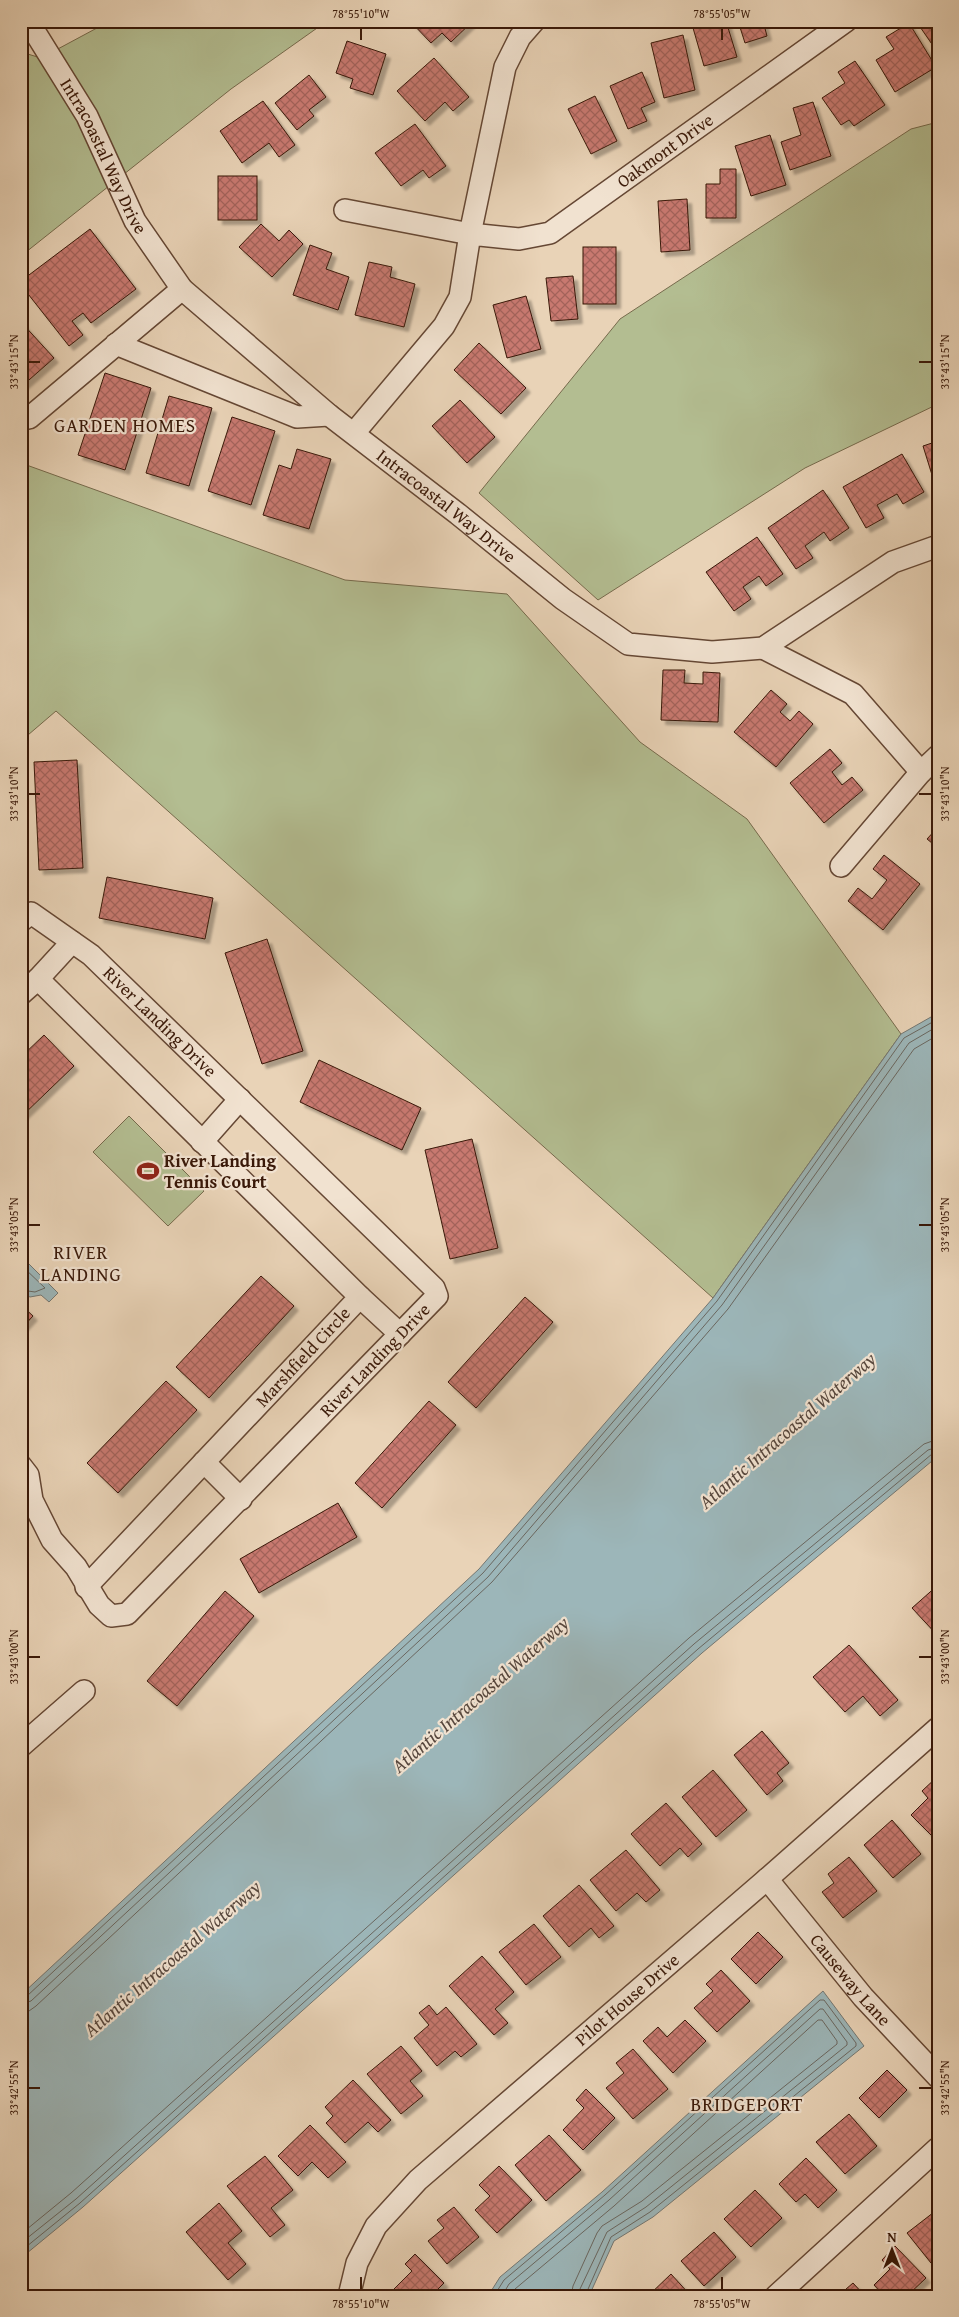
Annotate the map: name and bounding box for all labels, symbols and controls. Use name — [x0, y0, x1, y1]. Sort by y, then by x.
text: 78°55'10"W — [332, 5, 391, 22]
text: 78°55'05"W — [693, 5, 752, 22]
street label: Intracoastal Way Drive — [54, 73, 154, 239]
street label: Oakmont Drive — [611, 106, 719, 194]
text: 33°43'15"N — [5, 334, 22, 390]
text: 33°43'15"N — [936, 334, 953, 390]
district label: GARDEN HOMES — [54, 411, 196, 439]
street label: Intracoastal Way Drive — [371, 442, 522, 569]
text: 33°43'10"N — [5, 766, 22, 822]
text: 33°43'10"N — [936, 766, 953, 822]
street label: River Landing Drive — [97, 960, 223, 1083]
place label: River Landing Tennis Court — [164, 1147, 276, 1195]
sports icon: River Landing Tennis Court — [135, 1158, 161, 1184]
text: 33°43'05"N — [5, 1197, 22, 1253]
text: 33°43'05"N — [936, 1197, 953, 1253]
district label: RIVER LANDING — [40, 1238, 122, 1288]
street label: River Landing Drive — [313, 1297, 436, 1423]
street label: Marshfield Circle — [249, 1300, 357, 1413]
water label: Atlantic Intracoastal Waterway — [692, 1345, 882, 1516]
water label: Atlantic Intracoastal Waterway — [385, 1609, 575, 1780]
text: 33°43'00"N — [5, 1629, 22, 1685]
text: 33°43'00"N — [936, 1629, 953, 1685]
water label: Atlantic Intracoastal Waterway — [77, 1873, 267, 2044]
street label: Causeway Lane — [804, 1928, 898, 2032]
street label: Pilot House Drive — [569, 1947, 685, 2052]
text: 33°42'55"N — [5, 2060, 22, 2116]
text: 33°42'55"N — [936, 2060, 953, 2116]
district label: BRIDGEPORT — [691, 2090, 803, 2118]
north arrow — [866, 2224, 916, 2274]
text: N — [887, 2227, 897, 2247]
text: 78°55'10"W — [332, 2295, 391, 2312]
text: 78°55'05"W — [693, 2295, 752, 2312]

